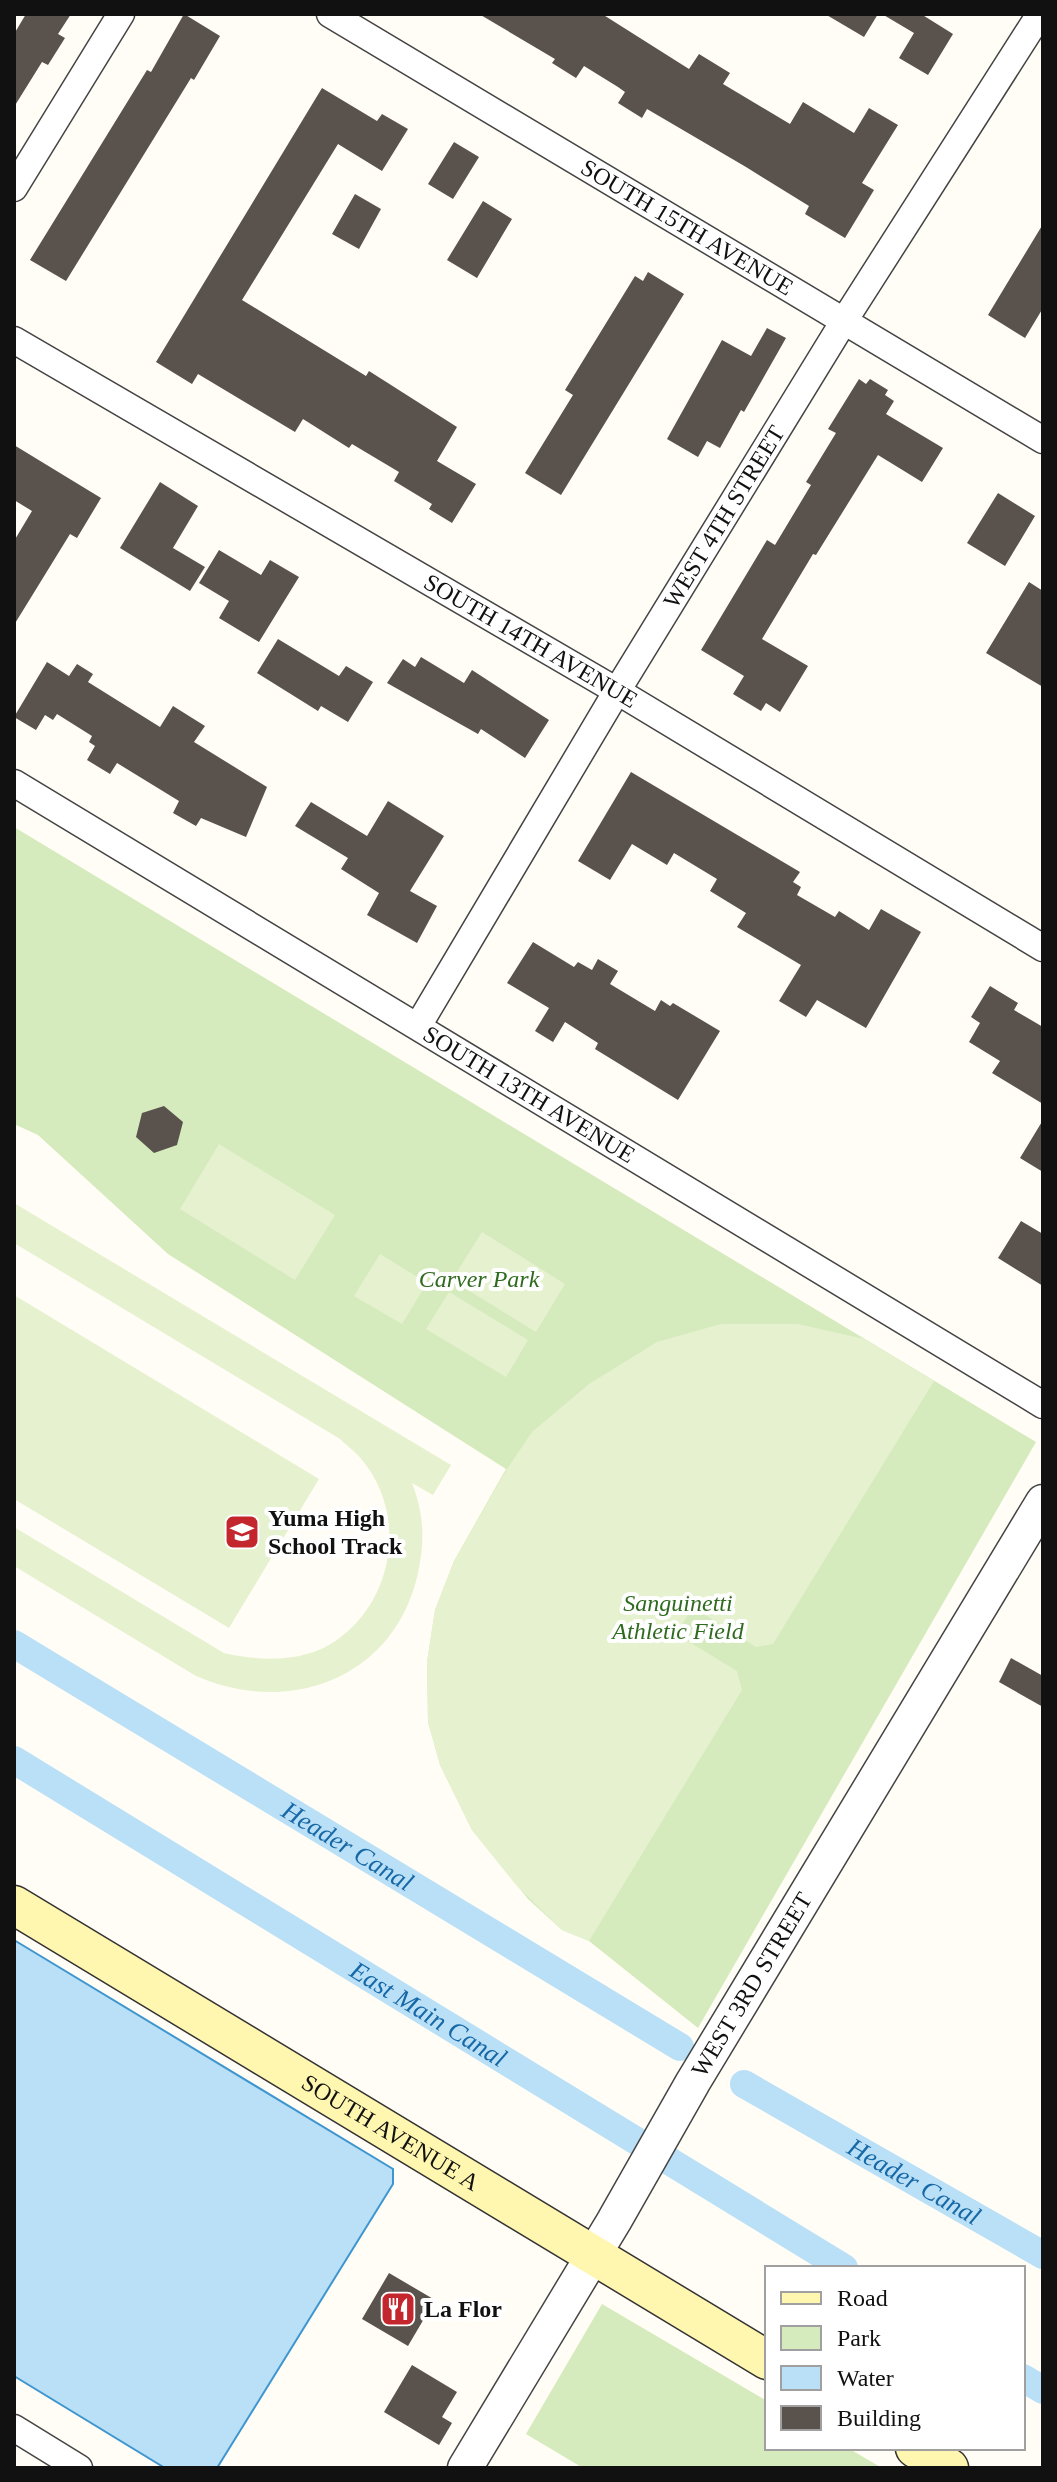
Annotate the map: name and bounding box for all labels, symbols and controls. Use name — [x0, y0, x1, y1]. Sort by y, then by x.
street label: SOUTH 15TH AVENUE — [576, 154, 798, 301]
street label: WEST 4TH STREET — [658, 421, 790, 613]
street label: SOUTH 14TH AVENUE — [420, 569, 642, 713]
street label: SOUTH 13TH AVENUE — [419, 1021, 640, 1168]
park label: Carver Park — [419, 1266, 540, 1292]
place label: Yuma High School Track — [268, 1505, 403, 1559]
school or university icon: Yuma High School Track — [223, 1513, 261, 1551]
park label: Sanguinetti Athletic Field — [610, 1590, 745, 1644]
water label: Header Canal — [276, 1795, 419, 1897]
street label: WEST 3RD STREET — [686, 1888, 817, 2081]
water label: East Main Canal — [344, 1954, 512, 2072]
street label: SOUTH AVENUE A — [297, 2069, 484, 2196]
water label: Header Canal — [842, 2131, 986, 2231]
legend — [765, 2266, 1025, 2450]
text: Road — [837, 2285, 888, 2311]
restaurant icon: La Flor — [379, 2290, 417, 2328]
place label: La Flor — [424, 2296, 502, 2322]
text: Park — [837, 2325, 881, 2351]
text: Water — [837, 2365, 894, 2391]
text: Building — [837, 2405, 921, 2431]

